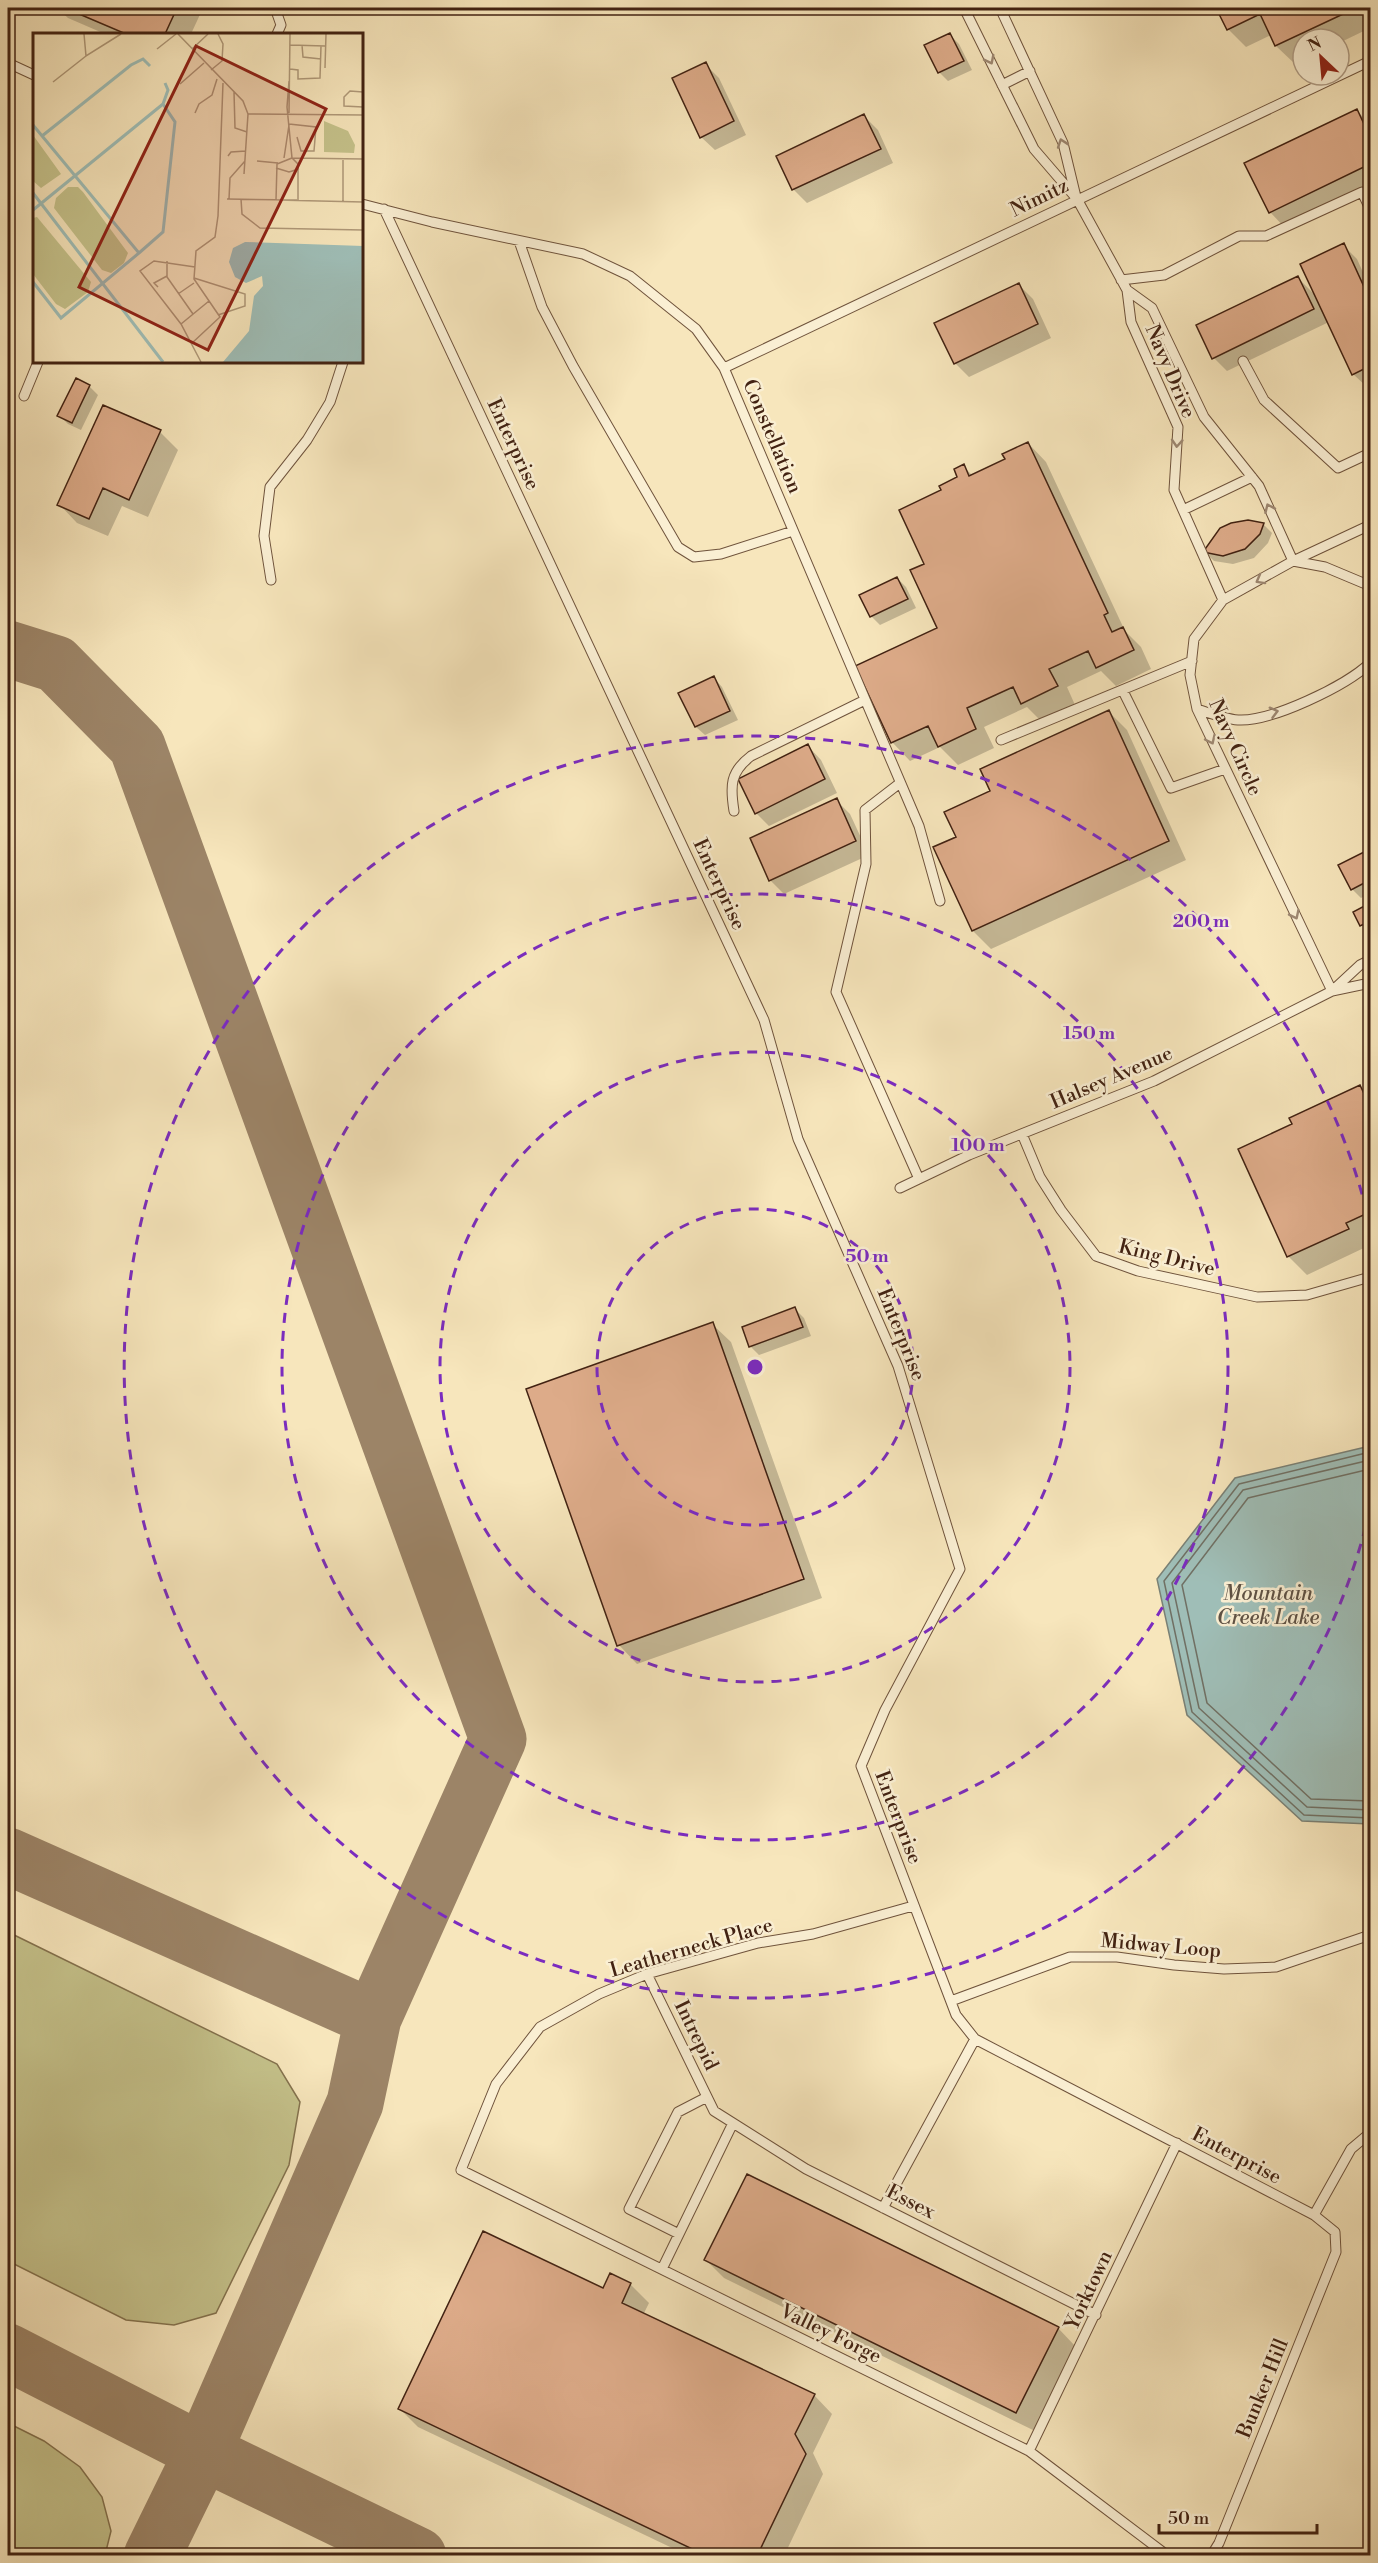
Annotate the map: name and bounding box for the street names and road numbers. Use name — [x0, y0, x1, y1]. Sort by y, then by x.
street label: Nimitz — [1006, 174, 1073, 223]
street label: Navy Drive — [1139, 321, 1201, 422]
street label: Constellation — [736, 376, 807, 498]
street label: Enterprise — [481, 395, 545, 494]
street label: Navy Circle — [1202, 695, 1267, 800]
street label: Enterprise — [687, 835, 751, 934]
street label: Halsey Avenue — [1047, 1041, 1177, 1115]
street label: King Drive — [1116, 1234, 1217, 1282]
street label: Enterprise — [871, 1284, 931, 1385]
street label: Enterprise — [868, 1767, 927, 1868]
street label: Leatherneck Place — [607, 1913, 776, 1984]
street label: Midway Loop — [1100, 1929, 1222, 1964]
street label: Intrepid — [668, 1997, 724, 2075]
street label: Enterprise — [1187, 2122, 1285, 2190]
street label: Essex — [882, 2180, 940, 2226]
street label: Yorktown — [1060, 2247, 1119, 2335]
street label: Valley Forge — [774, 2299, 885, 2370]
street label: Bunker Hill — [1232, 2335, 1295, 2443]

